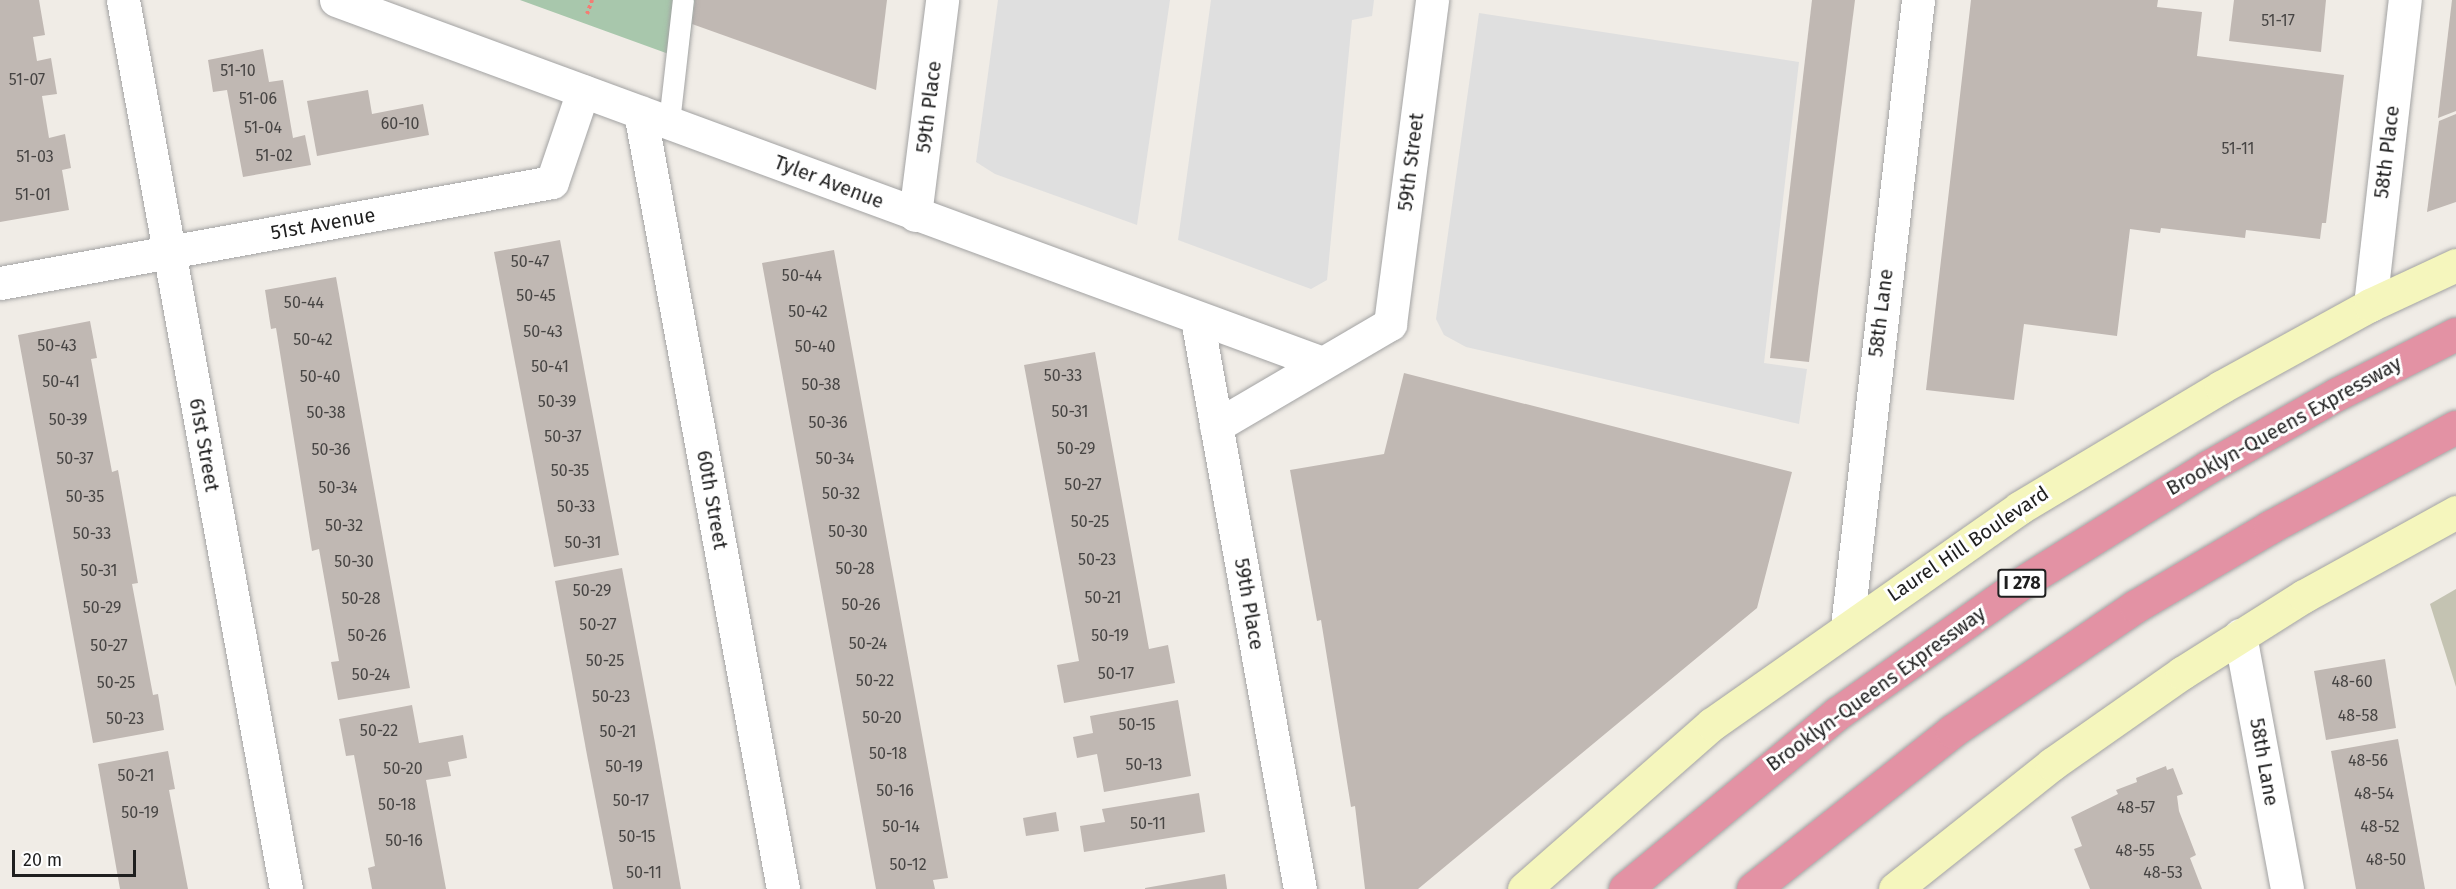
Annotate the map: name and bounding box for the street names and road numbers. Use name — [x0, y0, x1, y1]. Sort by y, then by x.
street label: 59th Place — [911, 60, 947, 154]
street label: 58th Place — [2369, 104, 2405, 200]
street label: 59th Street — [1393, 112, 1429, 212]
street label: Tyler Avenue — [771, 150, 887, 214]
street label: 51st Avenue — [269, 203, 377, 245]
street label: 58th Lane — [1864, 268, 1898, 358]
street label: Brooklyn-Queens Expressway — [2162, 351, 2406, 501]
street label: 61st Street — [184, 396, 224, 494]
street label: 60th Street — [691, 449, 733, 551]
street label: Laurel Hill Boulevard — [1883, 481, 2053, 607]
street label: 59th Place — [1229, 556, 1269, 652]
road number: I 278 — [1996, 568, 2048, 598]
street label: Brooklyn-Queens Expressway — [1762, 601, 1990, 777]
street label: 58th Lane — [2244, 716, 2284, 808]

